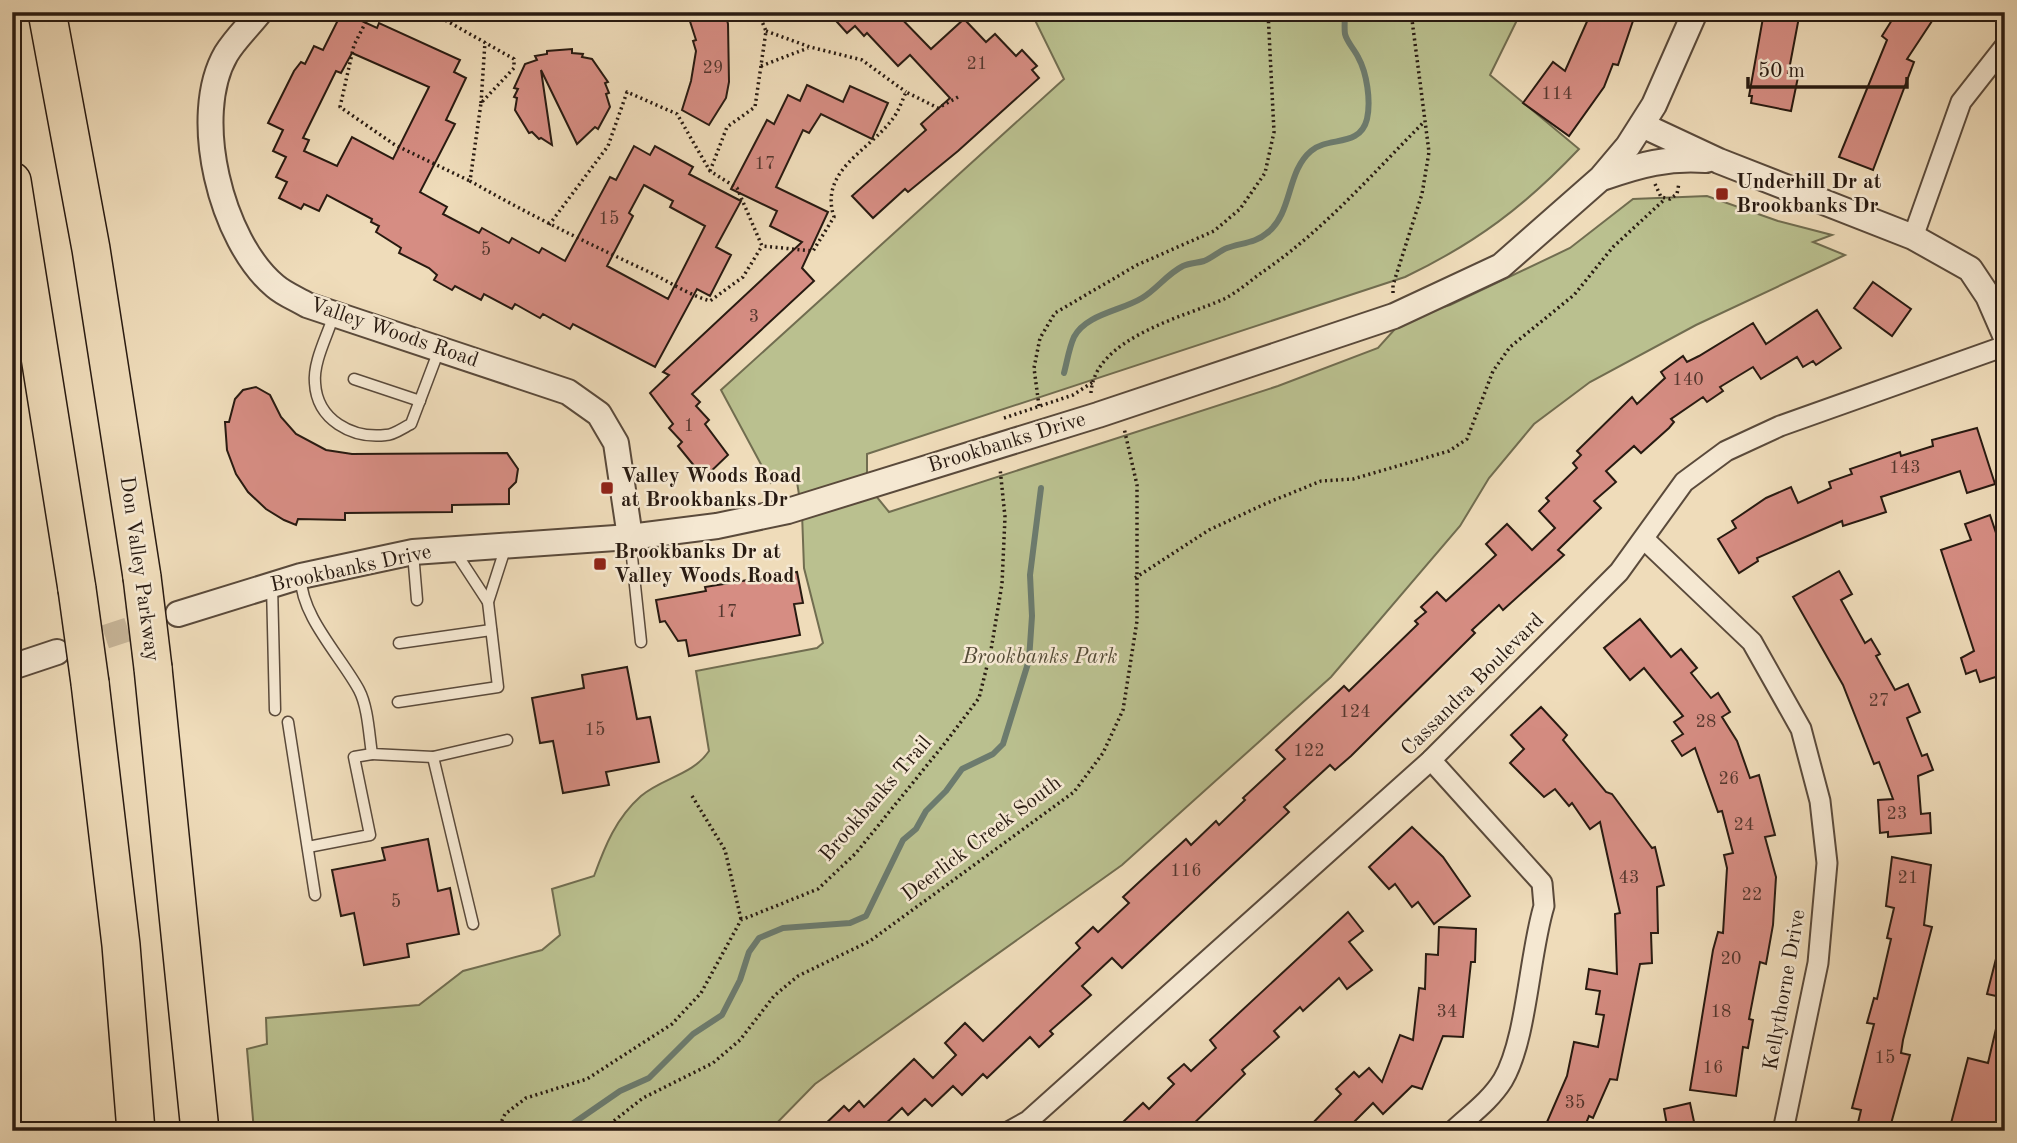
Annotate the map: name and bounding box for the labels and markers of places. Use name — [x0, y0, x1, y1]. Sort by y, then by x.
place label: Underhill Dr at Brookbanks Dr — [1736, 172, 1882, 217]
marker: Underhill Dr at Brookbanks Dr — [1714, 186, 1730, 202]
place label: Valley Woods Road at Brookbanks Dr — [621, 466, 801, 511]
marker: Valley Woods Road at Brookbanks Dr — [599, 480, 615, 496]
place label: Brookbanks Dr at Valley Woods Road — [614, 542, 794, 587]
marker: Brookbanks Dr at Valley Woods Road — [592, 556, 608, 572]

